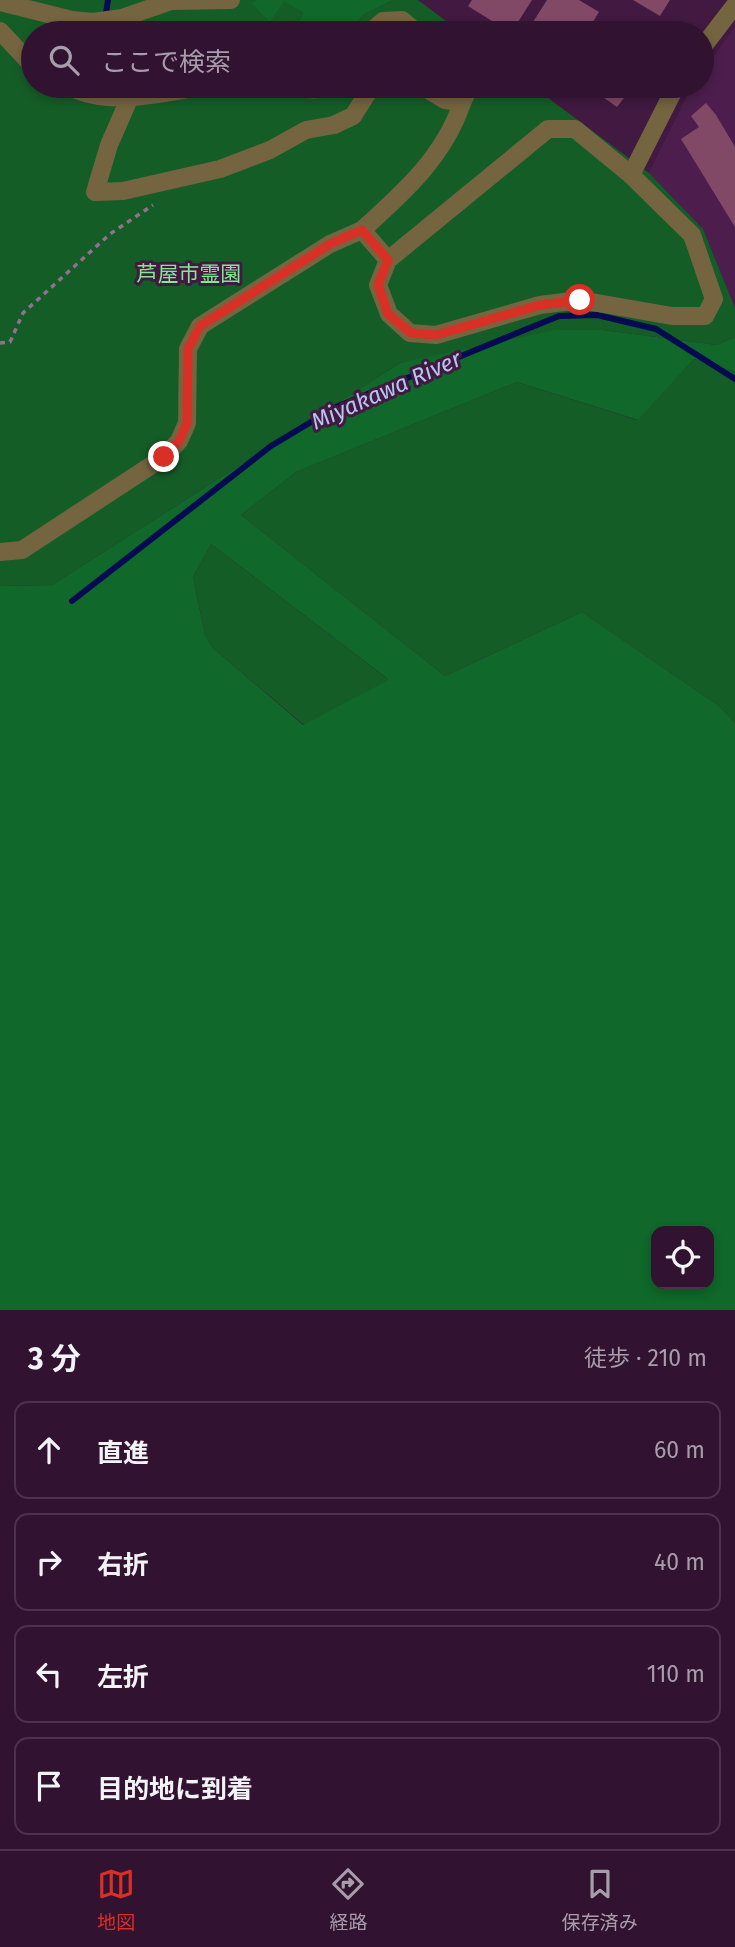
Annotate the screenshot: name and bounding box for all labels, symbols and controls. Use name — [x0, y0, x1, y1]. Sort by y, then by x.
search box — [21, 21, 714, 98]
icon: search — [45, 41, 83, 79]
text: ここで検索 — [101, 47, 231, 78]
park label: 芦屋市霊園 — [137, 261, 242, 287]
route start — [564, 284, 595, 315]
water label: Miyakawa River — [307, 344, 466, 436]
route end — [148, 441, 179, 472]
map controls — [651, 1226, 714, 1289]
button: locate — [651, 1226, 714, 1289]
text: 3 分 — [28, 1341, 81, 1377]
text: 徒歩 · 210 m — [584, 1344, 707, 1372]
icon: ahead — [30, 1431, 68, 1469]
text: 60 m — [654, 1436, 705, 1464]
text: 直進 — [97, 1438, 149, 1469]
icon: right — [30, 1543, 68, 1581]
text: 40 m — [654, 1548, 705, 1576]
text: 右折 — [97, 1550, 149, 1581]
icon: left — [30, 1655, 68, 1693]
text: 110 m — [647, 1660, 705, 1688]
text: 左折 — [97, 1662, 149, 1693]
icon: arrive — [30, 1767, 68, 1805]
text: 目的地に到着 — [97, 1774, 253, 1805]
tab: 地図 — [97, 1865, 135, 1934]
tab: 経路 — [329, 1865, 368, 1934]
tab: 保存済み — [562, 1865, 638, 1934]

